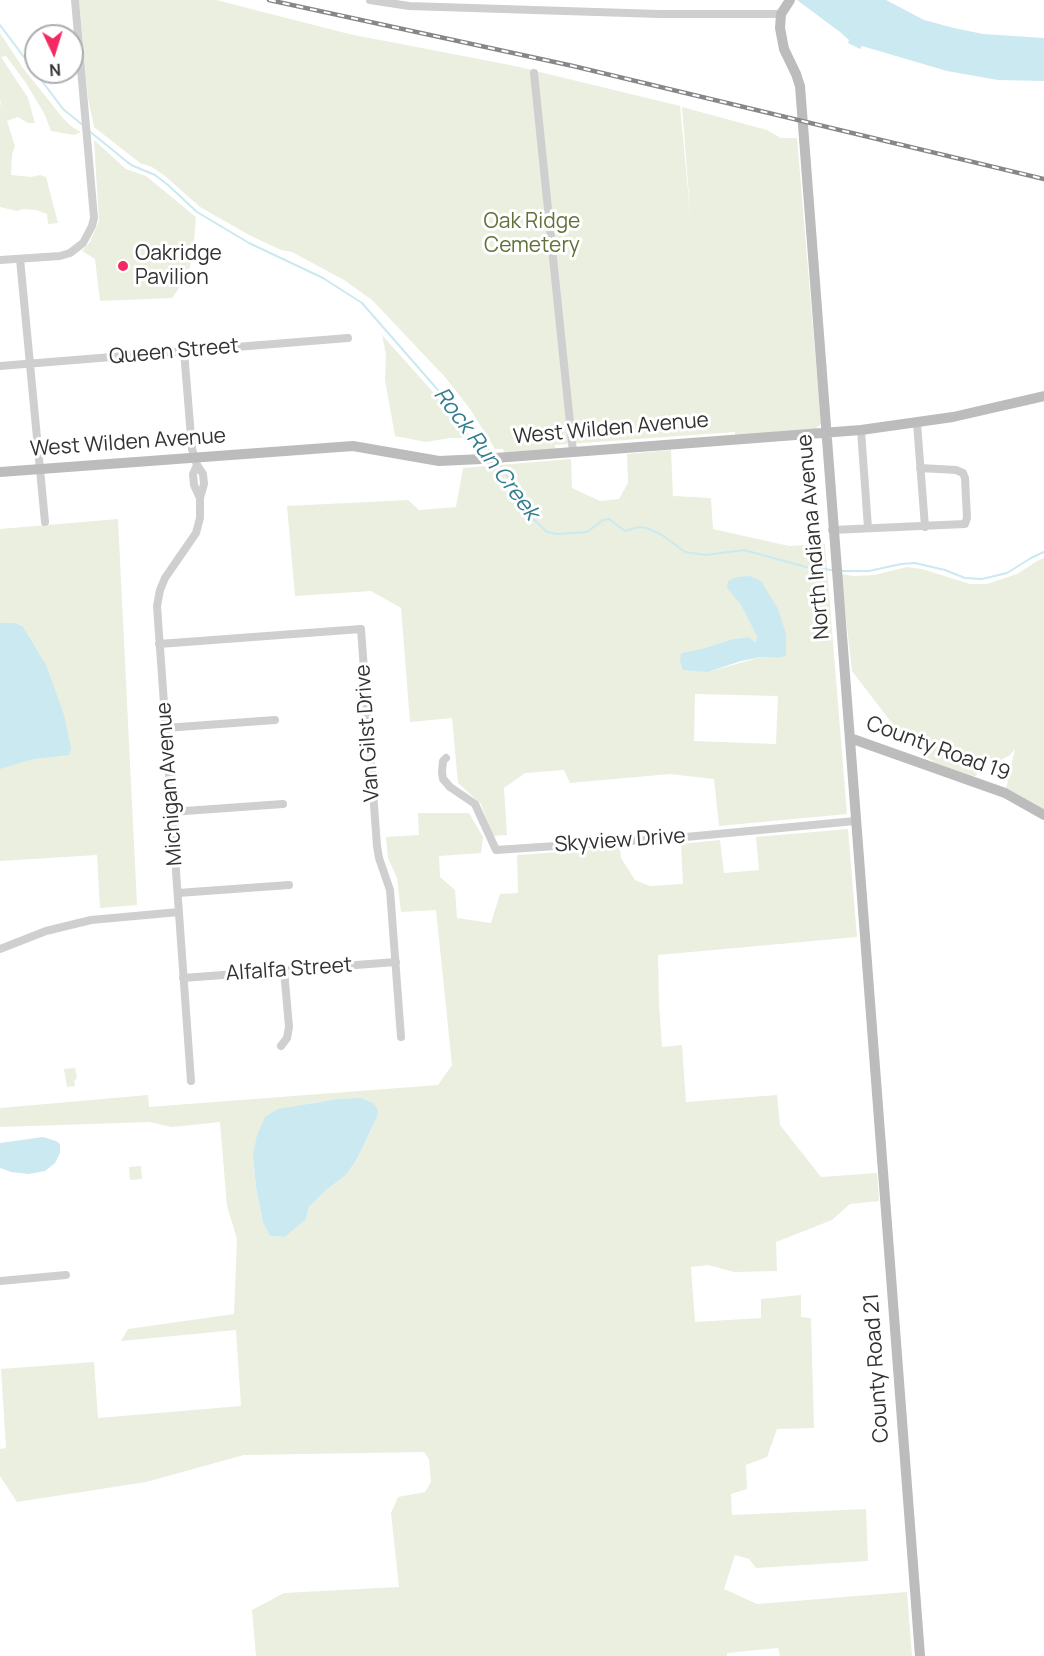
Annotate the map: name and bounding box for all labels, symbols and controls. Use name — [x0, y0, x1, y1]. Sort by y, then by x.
north arrow — [24, 24, 84, 84]
text: N — [49, 59, 62, 81]
park label: Oak Ridge Cemetery — [484, 209, 580, 259]
place label: Oakridge Pavilion — [135, 241, 222, 291]
marker: Oakridge Pavilion — [116, 259, 130, 273]
street label: Queen Street — [108, 334, 240, 370]
water label: Rock Run Creek — [428, 383, 544, 525]
street label: West Wilden Avenue — [512, 408, 710, 450]
street label: West Wilden Avenue — [29, 424, 227, 462]
street label: North Indiana Avenue — [792, 433, 836, 641]
street label: Van Gilst Drive — [351, 664, 385, 802]
street label: Michigan Avenue — [152, 701, 188, 867]
street label: County Road 19 — [863, 711, 1013, 787]
street label: Skyview Drive — [554, 824, 686, 858]
street label: Alfalfa Street — [225, 953, 353, 987]
street label: County Road 21 — [859, 1292, 895, 1444]

